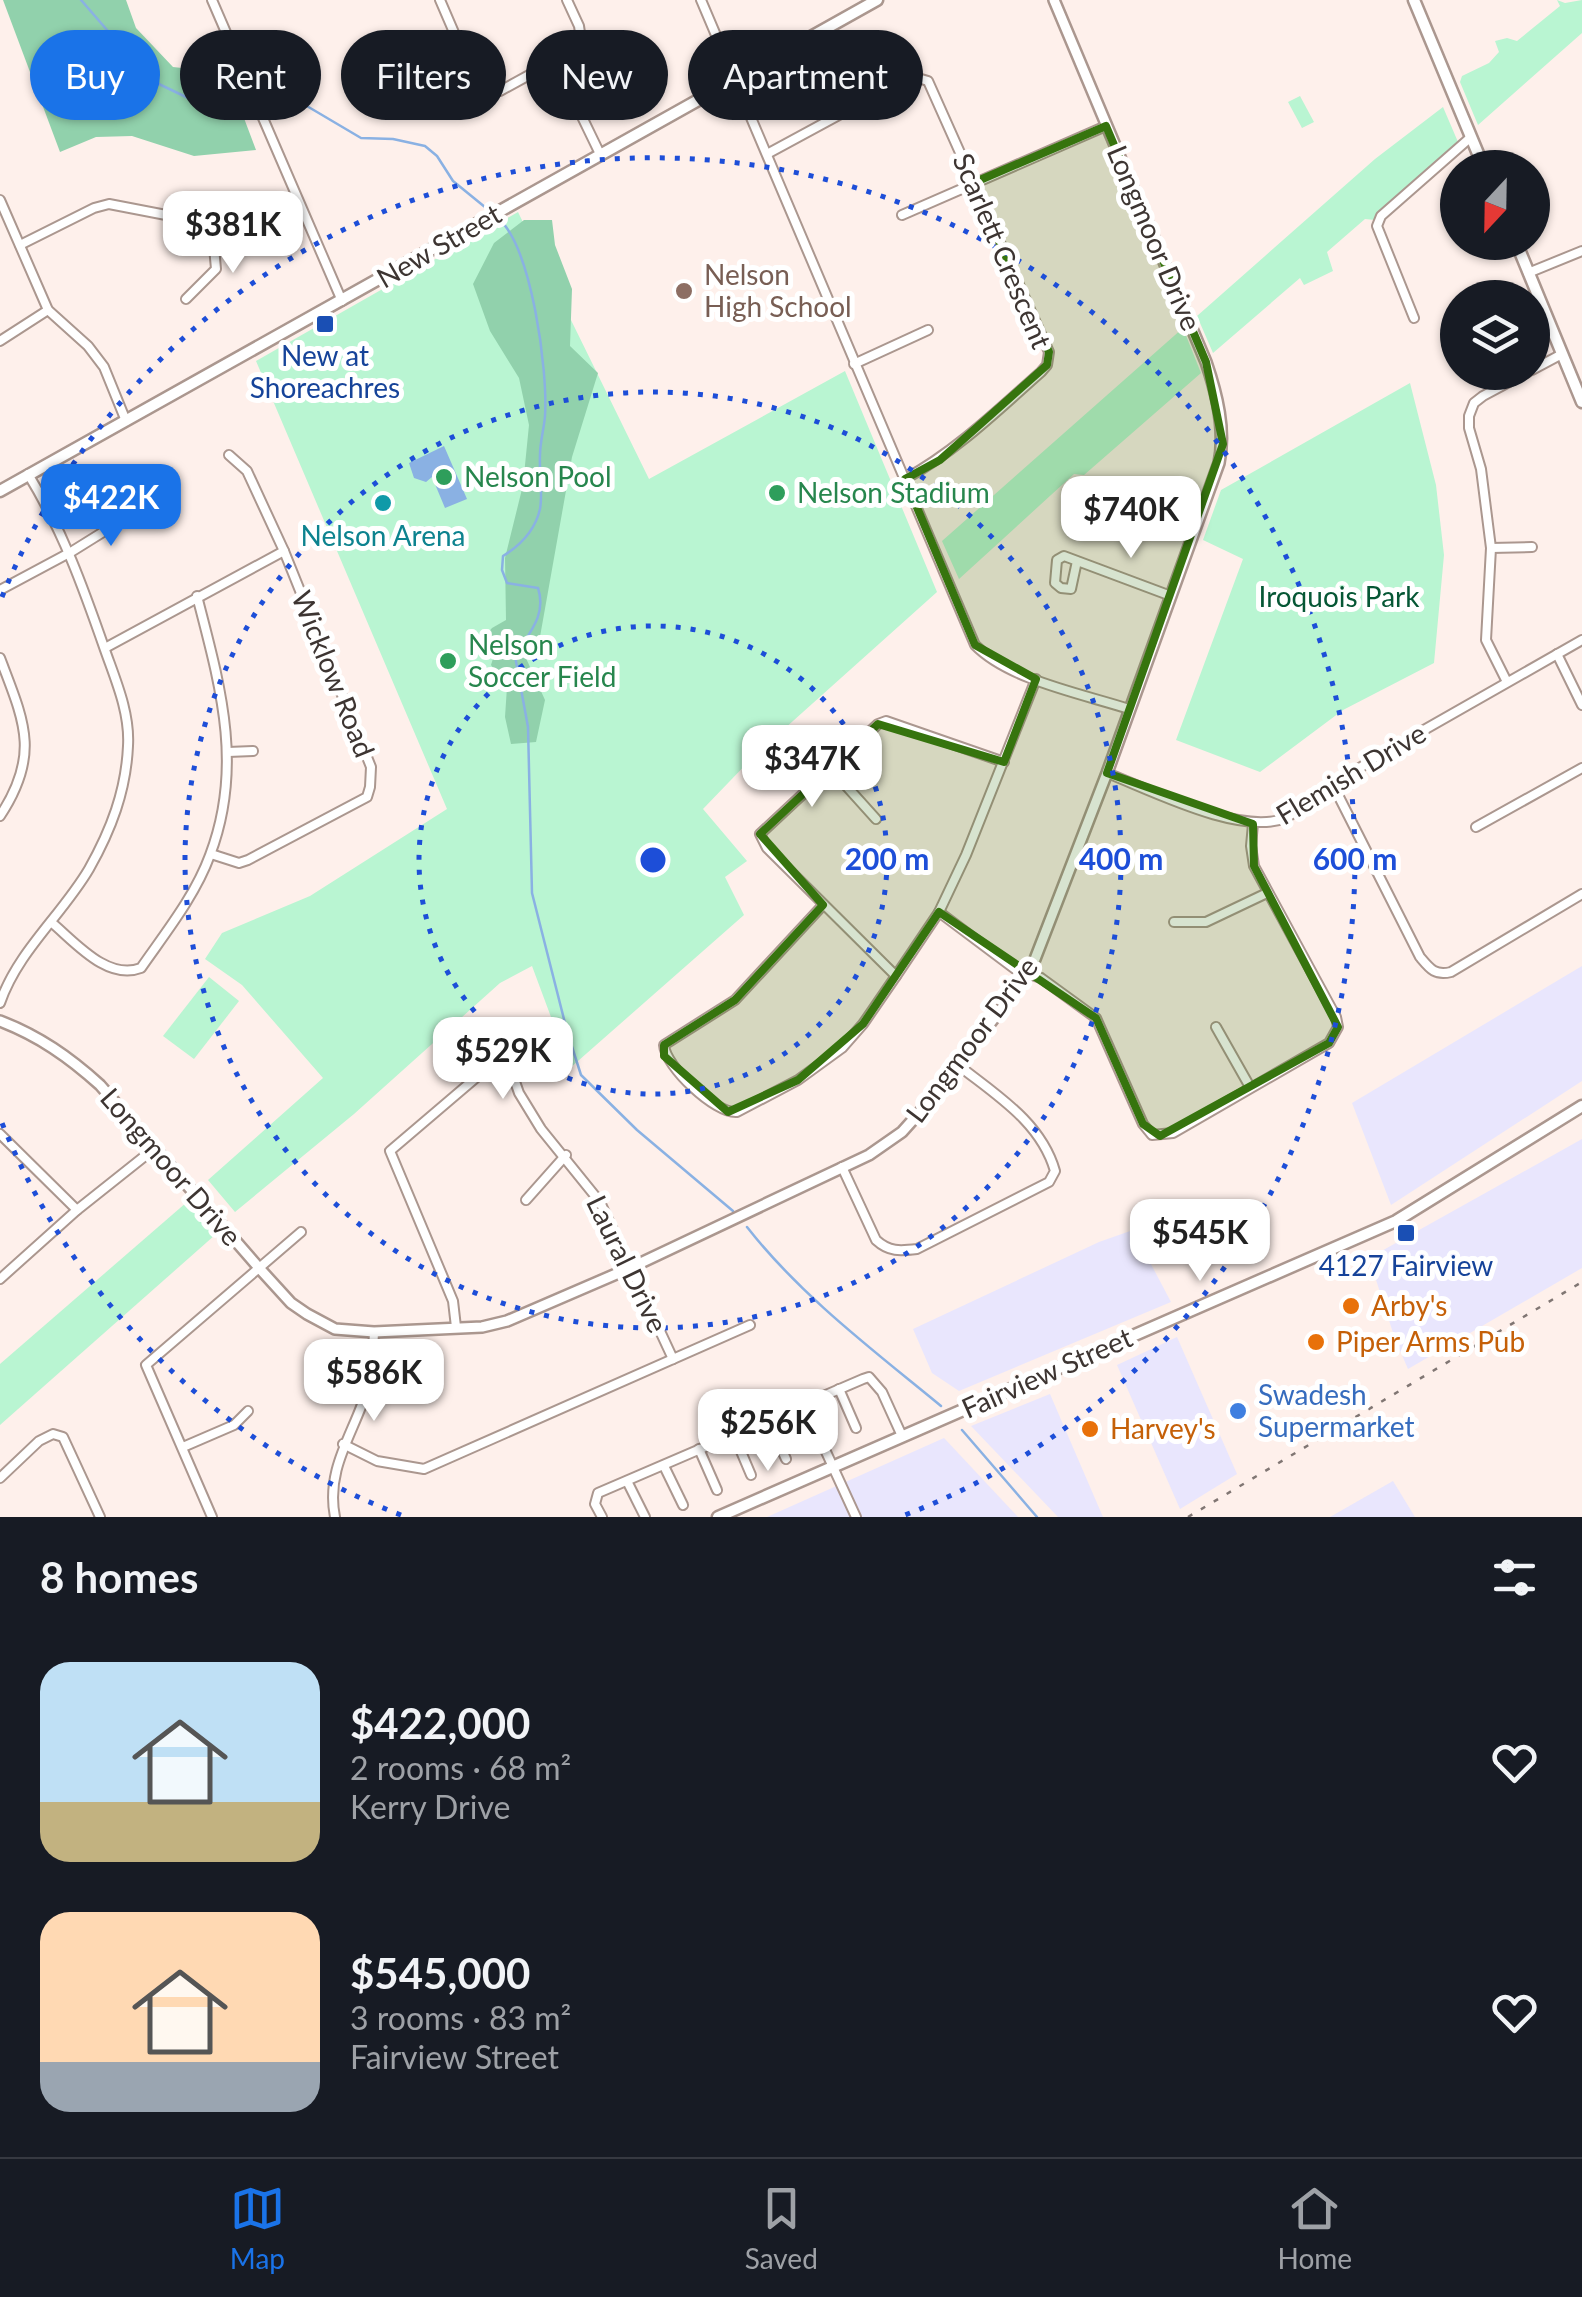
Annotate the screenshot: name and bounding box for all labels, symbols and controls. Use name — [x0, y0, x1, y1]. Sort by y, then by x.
chip: Buy — [30, 30, 160, 120]
chip: Rent — [180, 30, 321, 120]
chip: Filters — [341, 30, 506, 120]
chip: New — [526, 30, 668, 120]
chip: Apartment — [688, 30, 923, 120]
street label: Longmoor Drive — [1101, 140, 1209, 335]
street label: Scarlett Crescent — [947, 148, 1059, 353]
north arrow — [1440, 150, 1550, 260]
map controls — [1440, 150, 1550, 390]
pin: $381K — [163, 191, 303, 276]
street label: New Street — [370, 196, 507, 294]
text: $381K — [185, 204, 281, 243]
place label: Nelson High School — [704, 257, 852, 323]
marker: Nelson High School — [673, 280, 695, 302]
button: layers — [1440, 280, 1550, 390]
marker: New at Shoreachres — [314, 313, 336, 335]
place label: New at Shoreachres — [250, 338, 400, 404]
place label: Nelson Pool — [464, 459, 612, 493]
pin: $422K — [41, 464, 181, 549]
marker: Nelson Pool — [433, 466, 455, 488]
place label: Nelson Stadium — [797, 475, 990, 509]
pin: $740K — [1061, 476, 1201, 561]
text: $422K — [63, 477, 159, 516]
marker: Nelson Stadium — [766, 482, 788, 504]
text: $740K — [1083, 489, 1179, 528]
marker: Nelson Arena — [372, 492, 394, 514]
place label: Nelson Arena — [300, 518, 466, 552]
park label: Iroquois Park — [1259, 579, 1420, 613]
street label: Wicklow Road — [285, 586, 383, 762]
place label: Nelson Soccer Field — [468, 627, 616, 693]
marker: Nelson Soccer Field — [437, 650, 459, 672]
street label: Flemish Drive — [1270, 715, 1431, 831]
pin: $347K — [742, 725, 882, 810]
text: $347K — [764, 738, 860, 777]
text: 200 m — [845, 840, 929, 876]
text: 400 m — [1079, 840, 1163, 876]
text: 600 m — [1313, 840, 1397, 876]
centre of rings — [635, 842, 671, 878]
street label: Longmoor Drive — [898, 950, 1044, 1129]
pin: $529K — [433, 1017, 573, 1102]
text: $529K — [455, 1030, 551, 1069]
street label: Longmoor Drive — [94, 1081, 249, 1252]
street label: Laural Drive — [580, 1189, 676, 1338]
pin: $545K — [1130, 1199, 1270, 1284]
text: $545K — [1152, 1212, 1248, 1251]
marker: 4127 Fairview — [1395, 1222, 1417, 1244]
place label: 4127 Fairview — [1319, 1248, 1493, 1282]
place label: Arby's — [1371, 1288, 1447, 1322]
marker: Arby's — [1340, 1295, 1362, 1317]
street label: Fairview Street — [956, 1319, 1137, 1425]
place label: Piper Arms Pub — [1336, 1324, 1525, 1358]
marker: Piper Arms Pub — [1305, 1331, 1327, 1353]
pin: $586K — [304, 1339, 444, 1424]
text: $586K — [326, 1352, 422, 1391]
place label: Swadesh Supermarket — [1258, 1377, 1414, 1443]
pin: $256K — [698, 1389, 838, 1474]
marker: Swadesh Supermarket — [1227, 1400, 1249, 1422]
text: $256K — [720, 1402, 816, 1441]
place label: Harvey's — [1110, 1411, 1216, 1445]
marker: Harvey's — [1079, 1418, 1101, 1440]
icon: filters — [1487, 1550, 1542, 1605]
text: 8 homes — [40, 1552, 198, 1602]
text: $422,000 — [350, 1698, 530, 1748]
icon: home — [120, 1702, 240, 1822]
icon: heart — [1487, 1735, 1542, 1790]
text: 2 rooms · 68 m² — [350, 1748, 571, 1787]
text: Kerry Drive — [350, 1787, 510, 1826]
text: $545,000 — [350, 1948, 530, 1998]
icon: home — [120, 1952, 240, 2072]
icon: heart — [1487, 1985, 1542, 2040]
text: 3 rooms · 83 m² — [350, 1998, 571, 2037]
text: Fairview Street — [350, 2037, 559, 2076]
tab: Map — [230, 2181, 285, 2275]
tab: Saved — [745, 2181, 818, 2275]
tab: Home — [1278, 2181, 1352, 2275]

